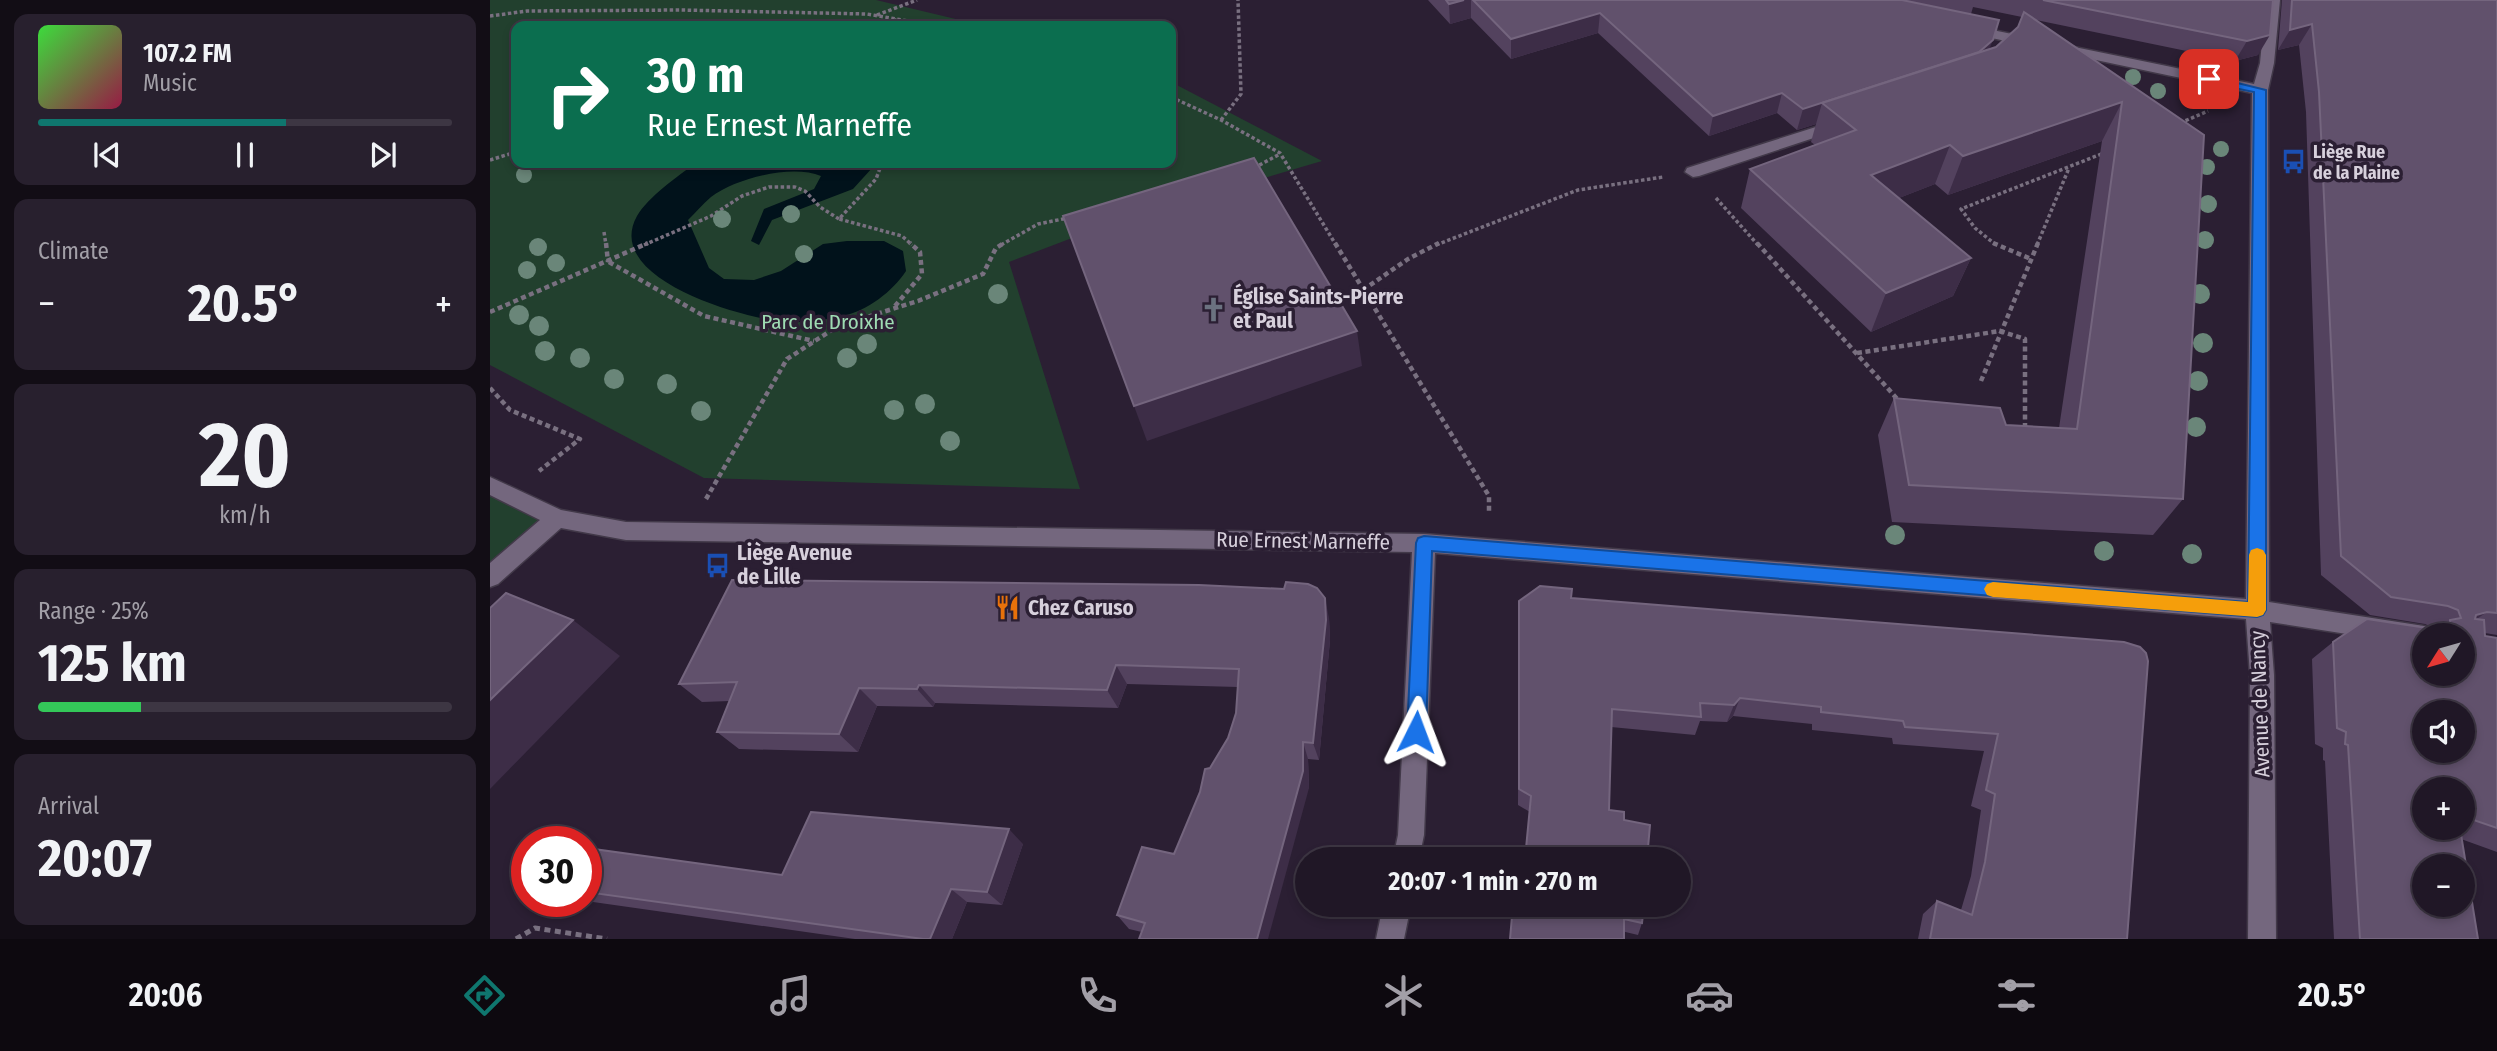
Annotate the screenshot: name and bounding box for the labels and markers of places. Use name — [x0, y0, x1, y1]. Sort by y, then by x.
pin — [2179, 49, 2239, 109]
place label: Liège Rue de la Plaine — [2313, 141, 2400, 184]
bus stop icon: Liège Rue de la Plaine — [2279, 148, 2307, 176]
place label: Église Saints-Pierre et Paul — [1233, 283, 1404, 334]
church icon: Église Saints-Pierre et Paul — [1199, 295, 1227, 323]
place label: Liège Avenue de Lille — [737, 540, 852, 590]
bus stop icon: Liège Avenue de Lille — [703, 551, 731, 579]
restaurant icon: Chez Caruso — [994, 594, 1022, 622]
place label: Chez Caruso — [1028, 595, 1134, 621]

